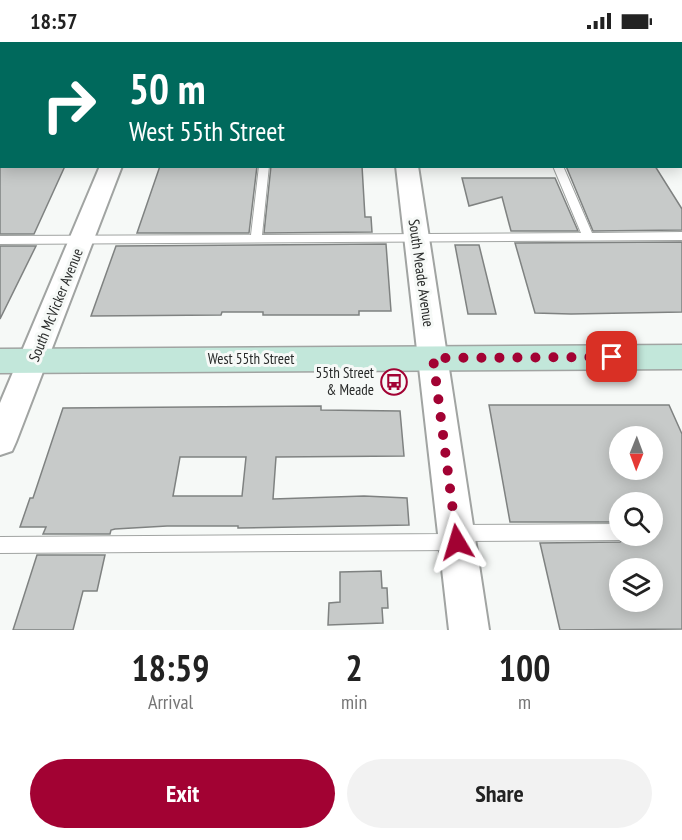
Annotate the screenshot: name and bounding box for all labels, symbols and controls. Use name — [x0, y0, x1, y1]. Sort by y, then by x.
text: 18:57 — [30, 7, 78, 35]
text: 50 m — [129, 61, 206, 116]
icon: right — [30, 66, 108, 144]
text: West 55th Street — [129, 114, 285, 148]
street label: South Meade Avenue — [405, 218, 438, 328]
street label: South McVicker Avenue — [24, 245, 87, 364]
pin — [586, 331, 637, 382]
icon: arrive — [595, 340, 628, 373]
street label: West 55th Street — [208, 349, 294, 368]
place label: 55th Street & Meade — [316, 363, 374, 399]
bus stop icon: 55th Street & Meade — [379, 367, 409, 397]
north arrow — [609, 426, 663, 480]
map controls — [609, 426, 663, 612]
button: search — [609, 492, 663, 546]
position arrow — [425, 510, 489, 574]
button: layers — [609, 558, 663, 612]
text: 18:59 — [132, 644, 209, 691]
text: 2 — [345, 644, 363, 691]
text: 100 — [499, 644, 550, 691]
text: Arrival — [148, 689, 193, 715]
text: min — [341, 689, 367, 715]
text: m — [518, 689, 531, 715]
button: Exit — [30, 759, 335, 828]
button: Share — [347, 759, 652, 828]

